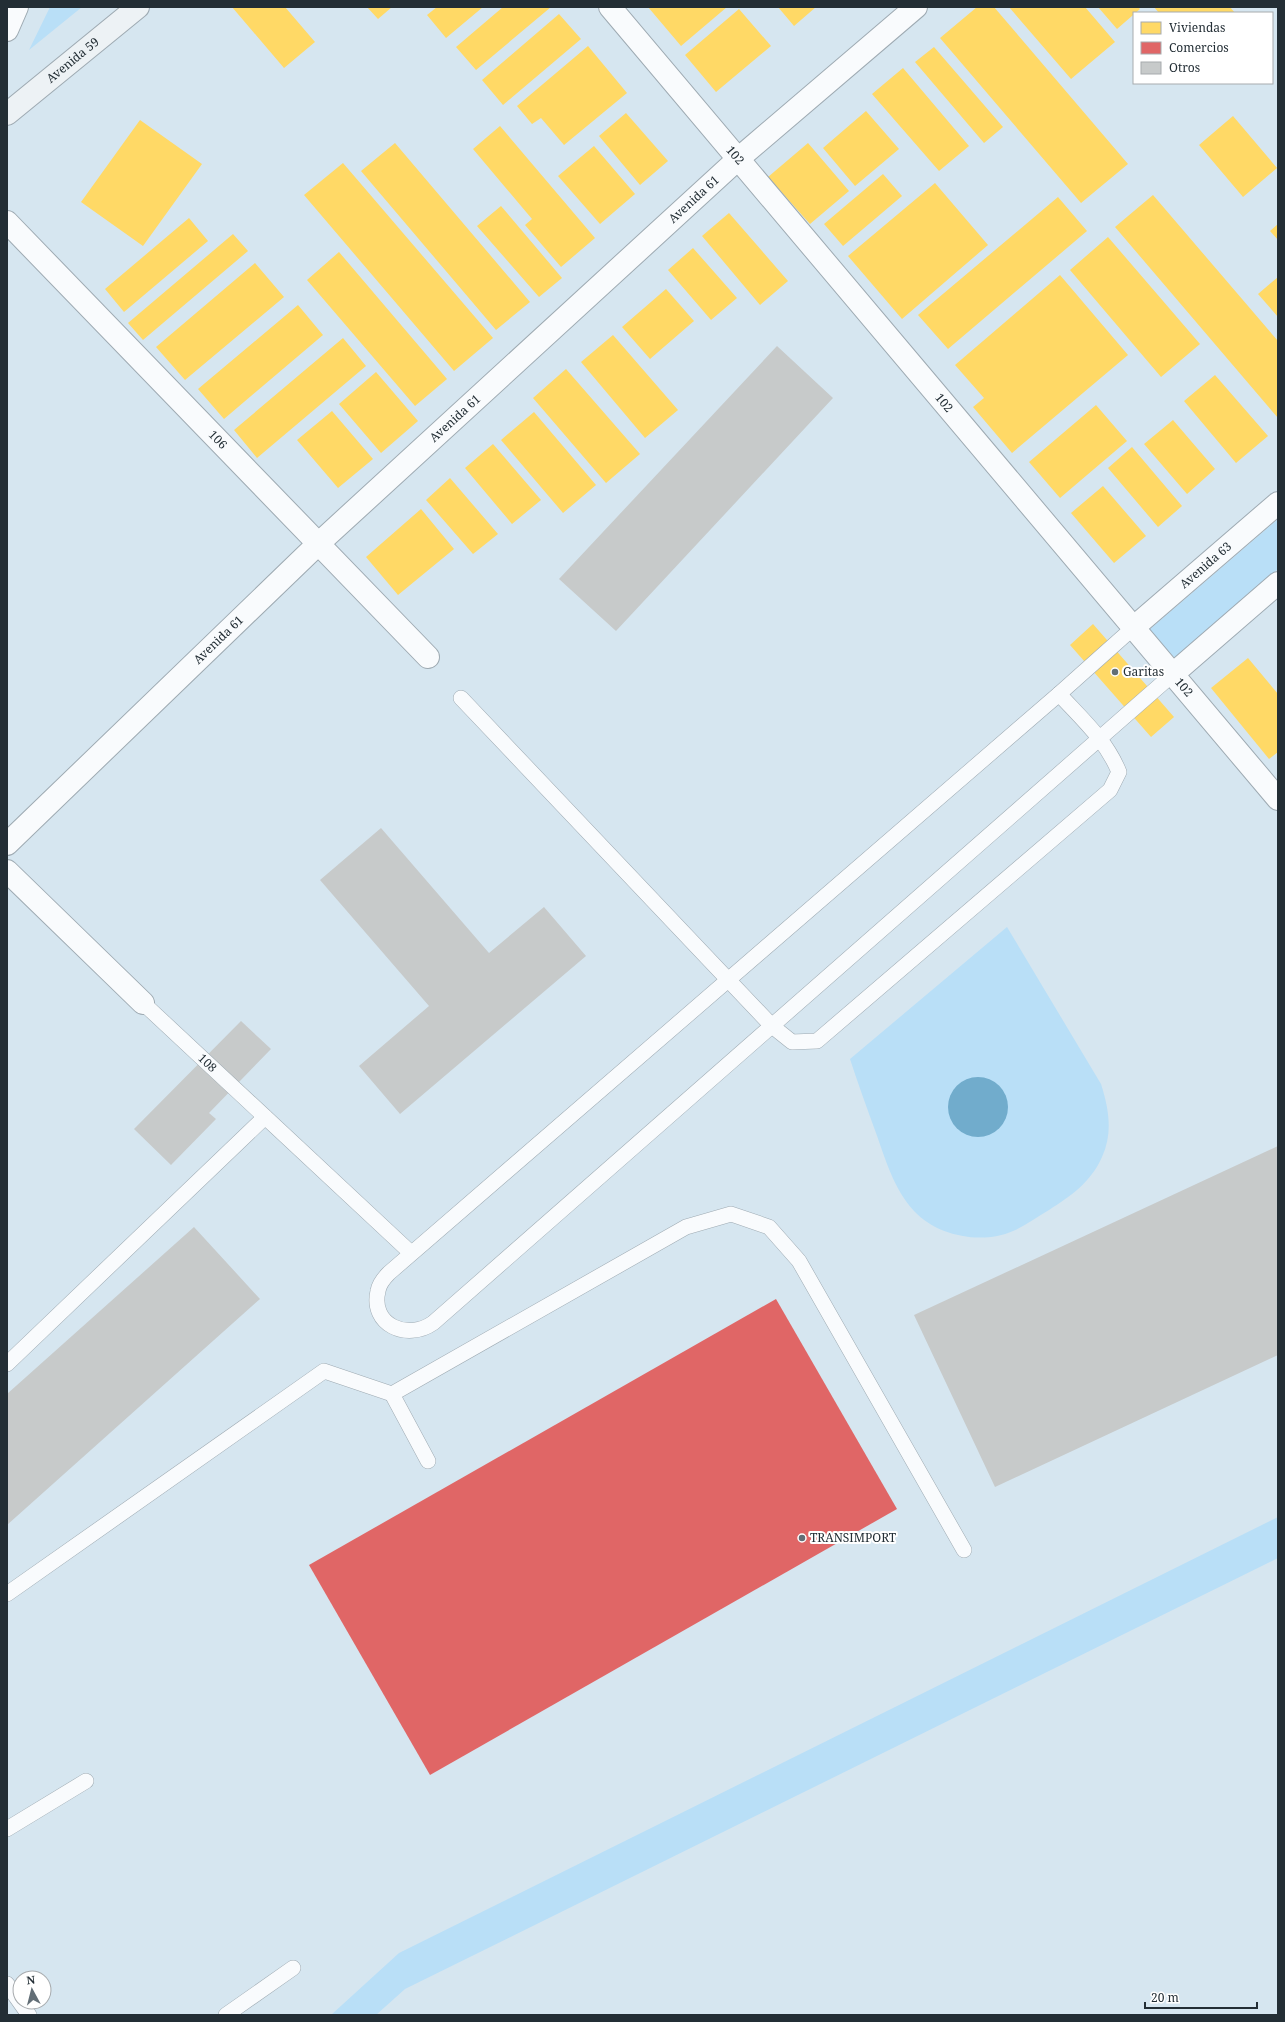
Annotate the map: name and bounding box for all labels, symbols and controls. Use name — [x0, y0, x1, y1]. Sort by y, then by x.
legend — [1133, 12, 1273, 84]
text: Viviendas — [1169, 19, 1225, 36]
street label: Avenida 59 — [43, 33, 102, 86]
text: Comercios — [1169, 39, 1229, 56]
text: Otros — [1169, 59, 1200, 76]
street label: 102 — [722, 142, 748, 168]
street label: Avenida 61 — [664, 171, 723, 227]
street label: 102 — [931, 389, 957, 416]
street label: Avenida 61 — [426, 390, 484, 446]
street label: 106 — [205, 426, 231, 453]
street label: Avenida 63 — [1176, 538, 1235, 592]
street label: Avenida 61 — [190, 611, 247, 668]
place label: Garitas — [1123, 663, 1164, 680]
marker: Garitas — [1110, 667, 1120, 677]
street label: 102 — [1171, 674, 1197, 700]
street label: 108 — [195, 1050, 221, 1076]
place label: TRANSIMPORT — [810, 1529, 897, 1546]
marker: TRANSIMPORT — [797, 1533, 807, 1543]
north arrow — [12, 1970, 52, 2010]
text: N — [26, 1972, 36, 1988]
scale bar — [1145, 1984, 1257, 2010]
text: 20 m — [1151, 1989, 1179, 2006]

